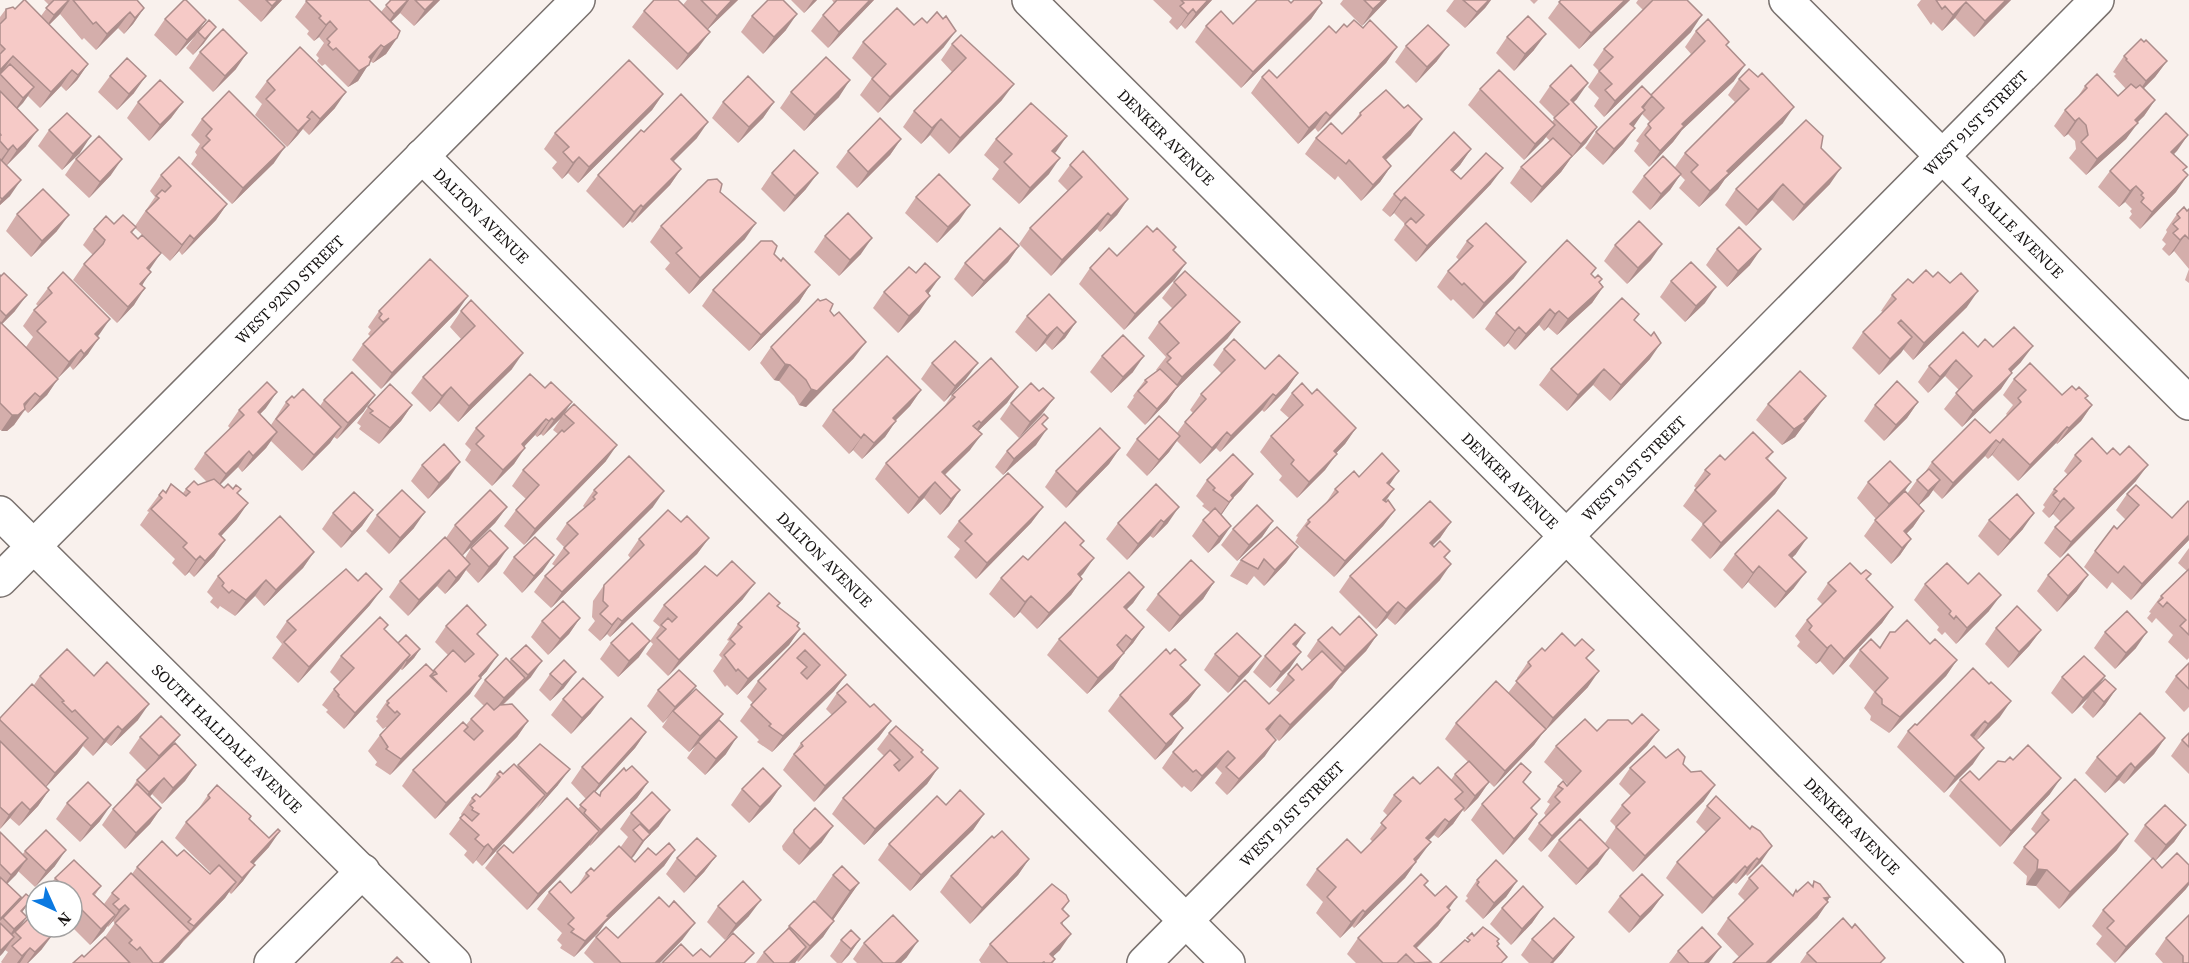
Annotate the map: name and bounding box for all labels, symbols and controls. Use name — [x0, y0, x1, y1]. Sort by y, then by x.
street label: WEST 91ST STREET — [1918, 65, 2033, 181]
street label: DENKER AVENUE — [1113, 84, 1220, 190]
street label: DALTON AVENUE — [429, 163, 534, 268]
street label: LA SALLE AVENUE — [1957, 171, 2069, 283]
street label: WEST 92ND STREET — [230, 230, 349, 349]
street label: WEST 91ST STREET — [1576, 410, 1691, 526]
street label: DENKER AVENUE — [1457, 427, 1564, 534]
street label: DALTON AVENUE — [772, 507, 878, 612]
street label: SOUTH HALLDALE AVENUE — [147, 659, 308, 818]
street label: WEST 91ST STREET — [1234, 756, 1349, 871]
street label: DENKER AVENUE — [1799, 772, 1905, 879]
north arrow — [24, 879, 84, 939]
text: N — [52, 908, 77, 932]

